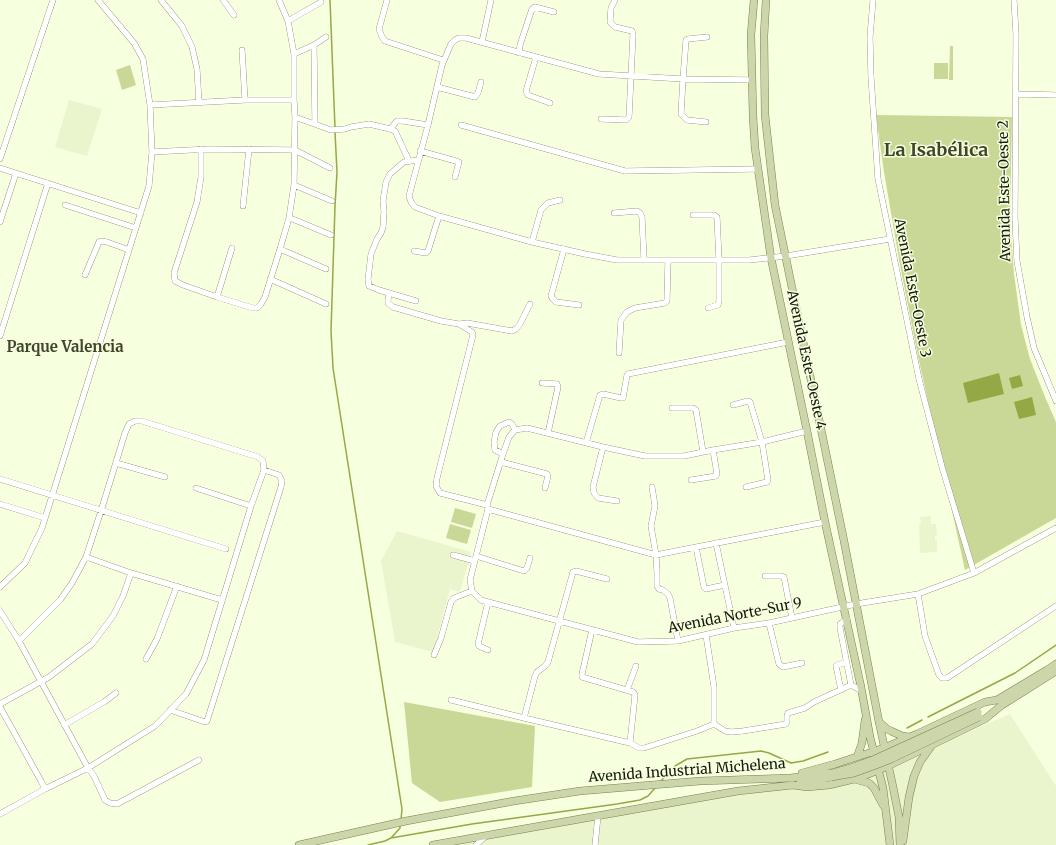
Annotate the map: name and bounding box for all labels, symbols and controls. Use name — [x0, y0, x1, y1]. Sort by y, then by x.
street label: Avenida Este-Oeste 2 — [995, 120, 1015, 262]
district label: La Isabélica — [884, 140, 988, 162]
street label: Avenida Este-Oeste 3 — [890, 217, 934, 359]
street label: Avenida Este-Oeste 4 — [783, 289, 829, 431]
district label: Parque Valencia — [6, 339, 124, 357]
street label: Avenida Norte-Sur 9 — [667, 595, 803, 637]
street label: Avenida Industrial Michelena — [588, 756, 786, 786]

